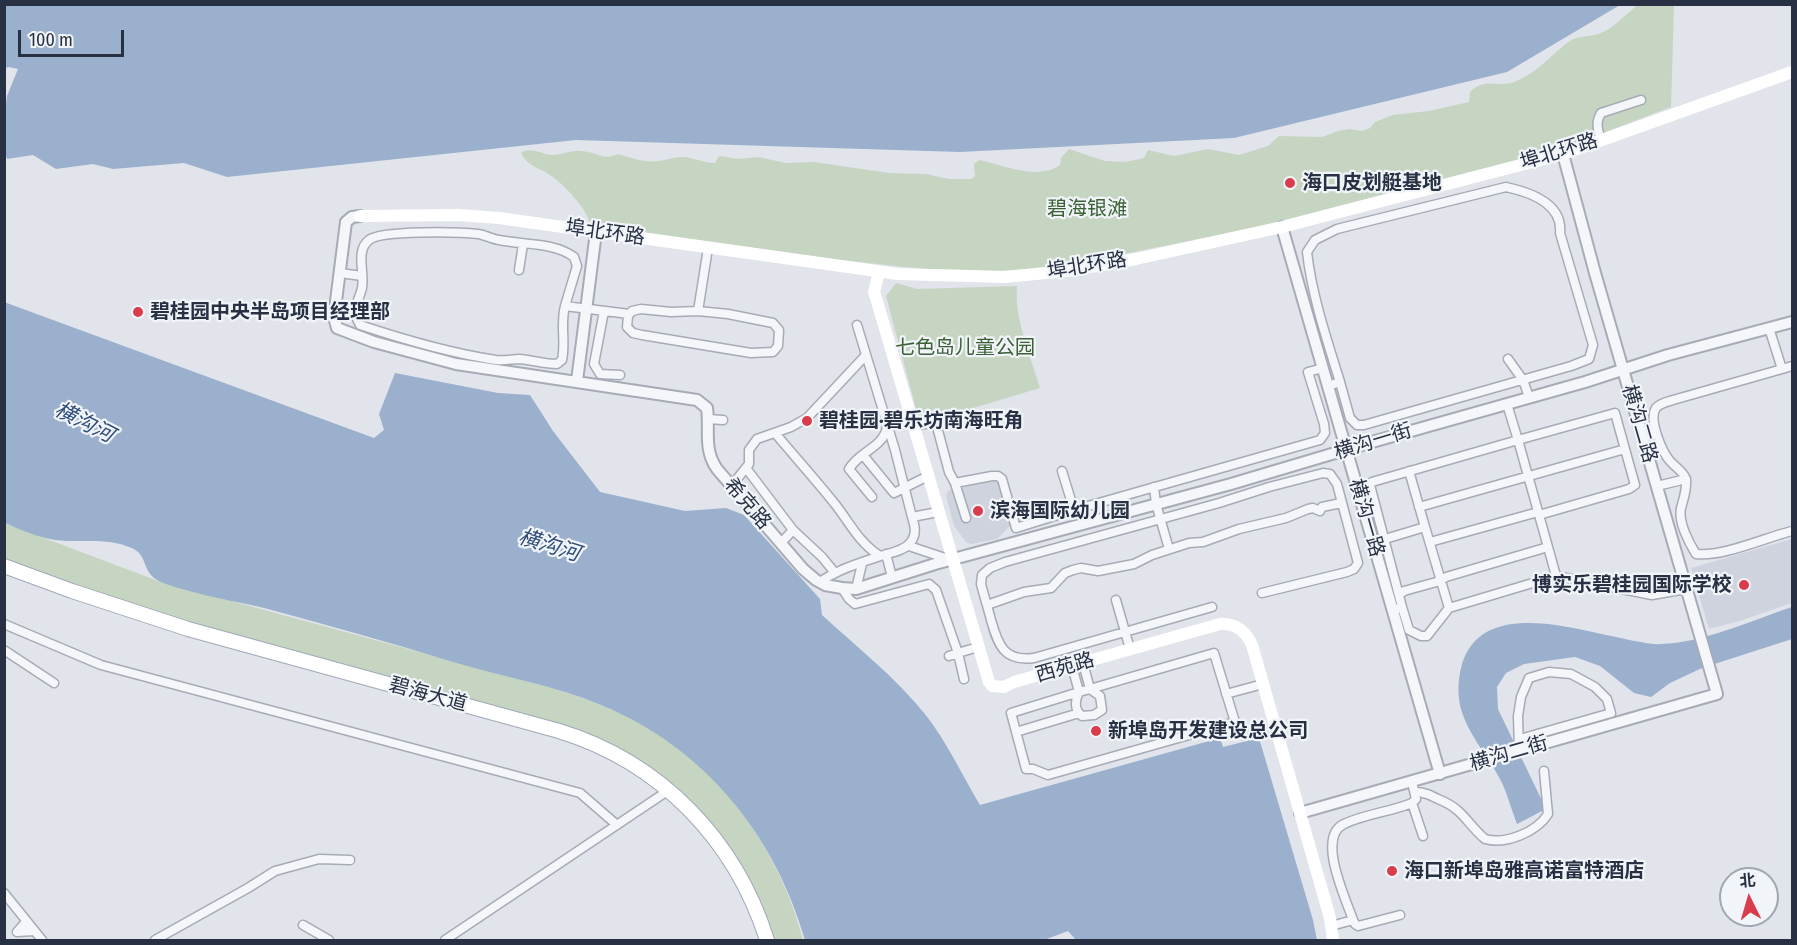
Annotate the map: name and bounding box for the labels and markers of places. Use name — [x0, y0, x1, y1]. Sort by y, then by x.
place label: 海口皮划艇基地 — [1302, 171, 1442, 195]
marker: 海口皮划艇基地 — [1283, 176, 1297, 190]
place label: 碧桂园中央半岛项目经理部 — [150, 300, 390, 324]
marker: 碧桂园中央半岛项目经理部 — [131, 305, 145, 319]
place label: 碧桂园·碧乐坊南海旺角 — [819, 409, 1024, 433]
marker: 碧桂园·碧乐坊南海旺角 — [800, 414, 814, 428]
place label: 滨海国际幼儿园 — [990, 499, 1130, 523]
marker: 滨海国际幼儿园 — [971, 504, 985, 518]
place label: 博实乐碧桂园国际学校 — [1532, 573, 1732, 597]
marker: 博实乐碧桂园国际学校 — [1737, 578, 1751, 592]
place label: 新埠岛开发建设总公司 — [1108, 719, 1308, 743]
marker: 新埠岛开发建设总公司 — [1089, 724, 1103, 738]
place label: 海口新埠岛雅高诺富特酒店 — [1404, 859, 1644, 883]
marker: 海口新埠岛雅高诺富特酒店 — [1385, 864, 1399, 878]

